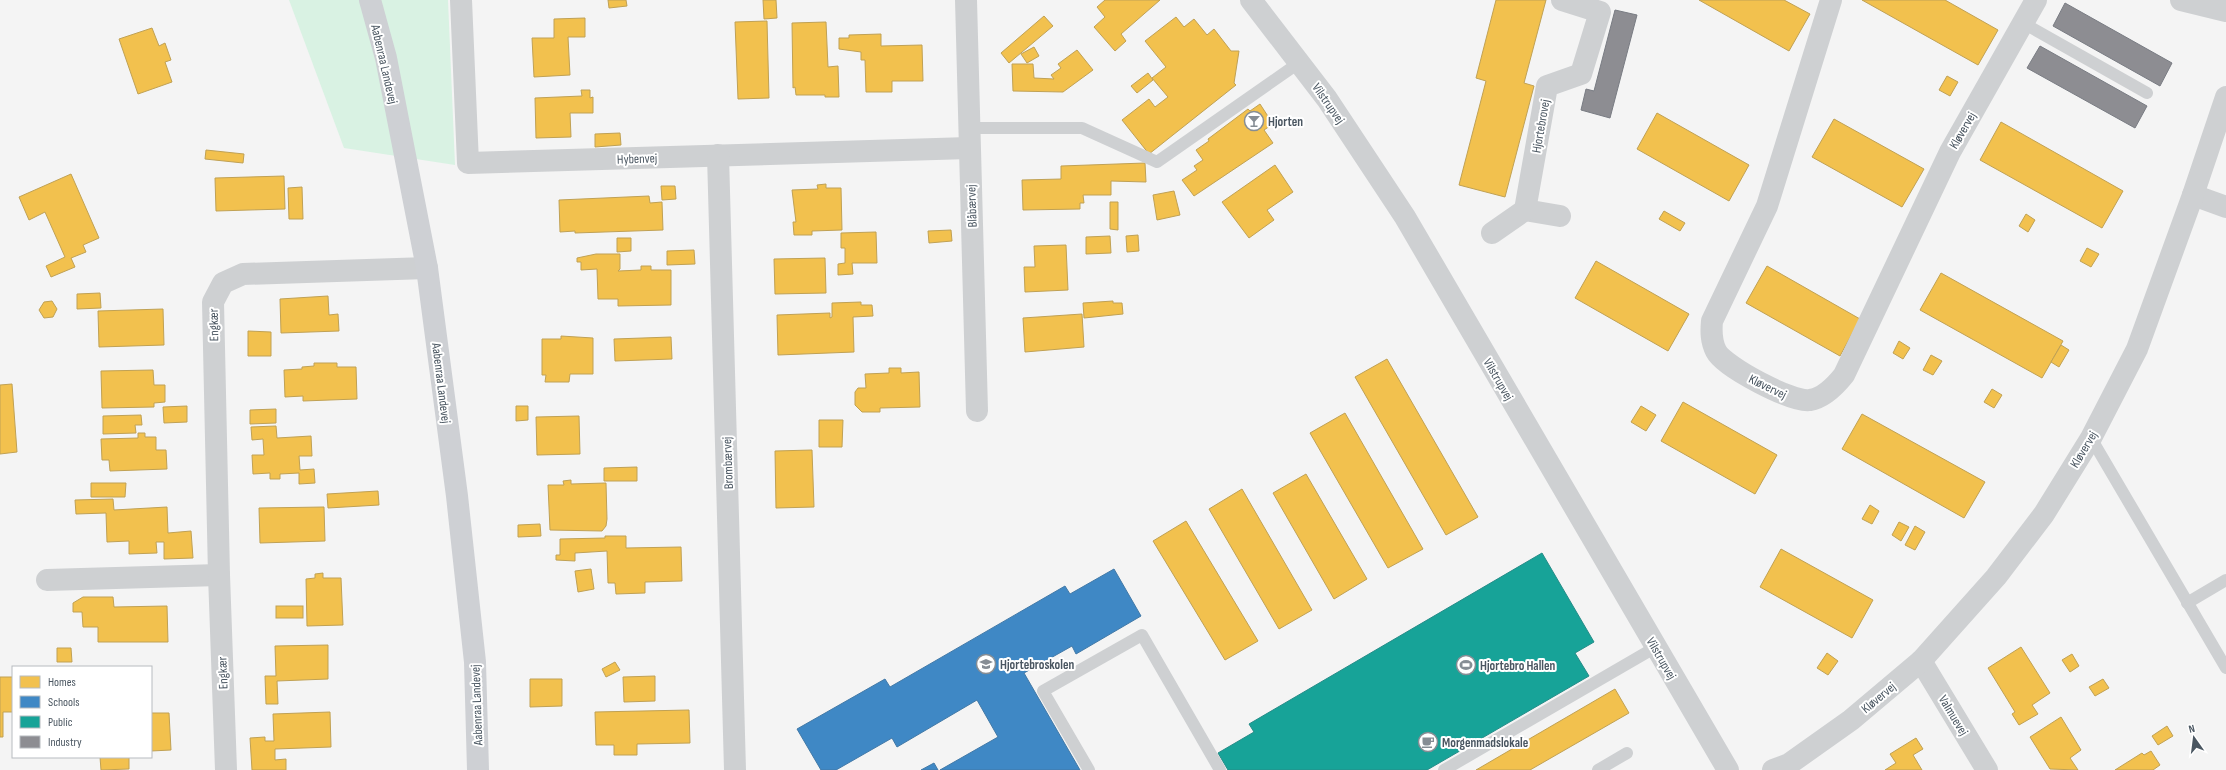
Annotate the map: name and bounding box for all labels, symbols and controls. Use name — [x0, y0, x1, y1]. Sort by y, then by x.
street label: Aabenraa Landevej — [367, 22, 401, 105]
street label: Vilstrupvej — [1308, 80, 1348, 127]
street label: Hjortebrovej — [1528, 98, 1554, 154]
street label: Kløvervej — [1946, 109, 1980, 152]
bar icon: Hjorten — [1243, 110, 1265, 132]
place label: Hjorten — [1268, 114, 1303, 130]
street label: Hybenvej — [617, 150, 657, 168]
street label: Blåbærvej — [963, 184, 981, 228]
street label: Engkær — [206, 308, 222, 341]
street label: Aabenraa Landevej — [428, 341, 454, 424]
street label: Vilstrupvej — [1480, 355, 1517, 404]
street label: Kløvervej — [1746, 371, 1789, 403]
street label: Kløvervej — [2067, 428, 2101, 471]
street label: Brombærvej — [719, 436, 737, 490]
street label: Vilstrupvej — [1643, 634, 1680, 683]
school or university icon: Hjortebroskolen — [975, 653, 997, 675]
sports icon: Hjortebro Hallen — [1455, 654, 1477, 676]
street label: Engkær — [214, 656, 232, 690]
place label: Hjortebroskolen — [1000, 657, 1074, 673]
place label: Hjortebro Hallen — [1480, 658, 1555, 674]
street label: Aabenraa Landevej — [468, 664, 486, 747]
legend — [12, 666, 152, 758]
text: Homes — [48, 675, 76, 690]
street label: Kløvervej — [1858, 679, 1899, 717]
street label: Valmuevej — [1935, 692, 1971, 739]
text: Schools — [48, 695, 80, 710]
text: Public — [48, 715, 73, 730]
north arrow — [2174, 718, 2214, 758]
text: N — [2187, 722, 2196, 736]
cafe icon: Morgenmadslokale — [1417, 731, 1439, 753]
text: Industry — [48, 735, 82, 750]
place label: Morgenmadslokale — [1442, 735, 1529, 751]

